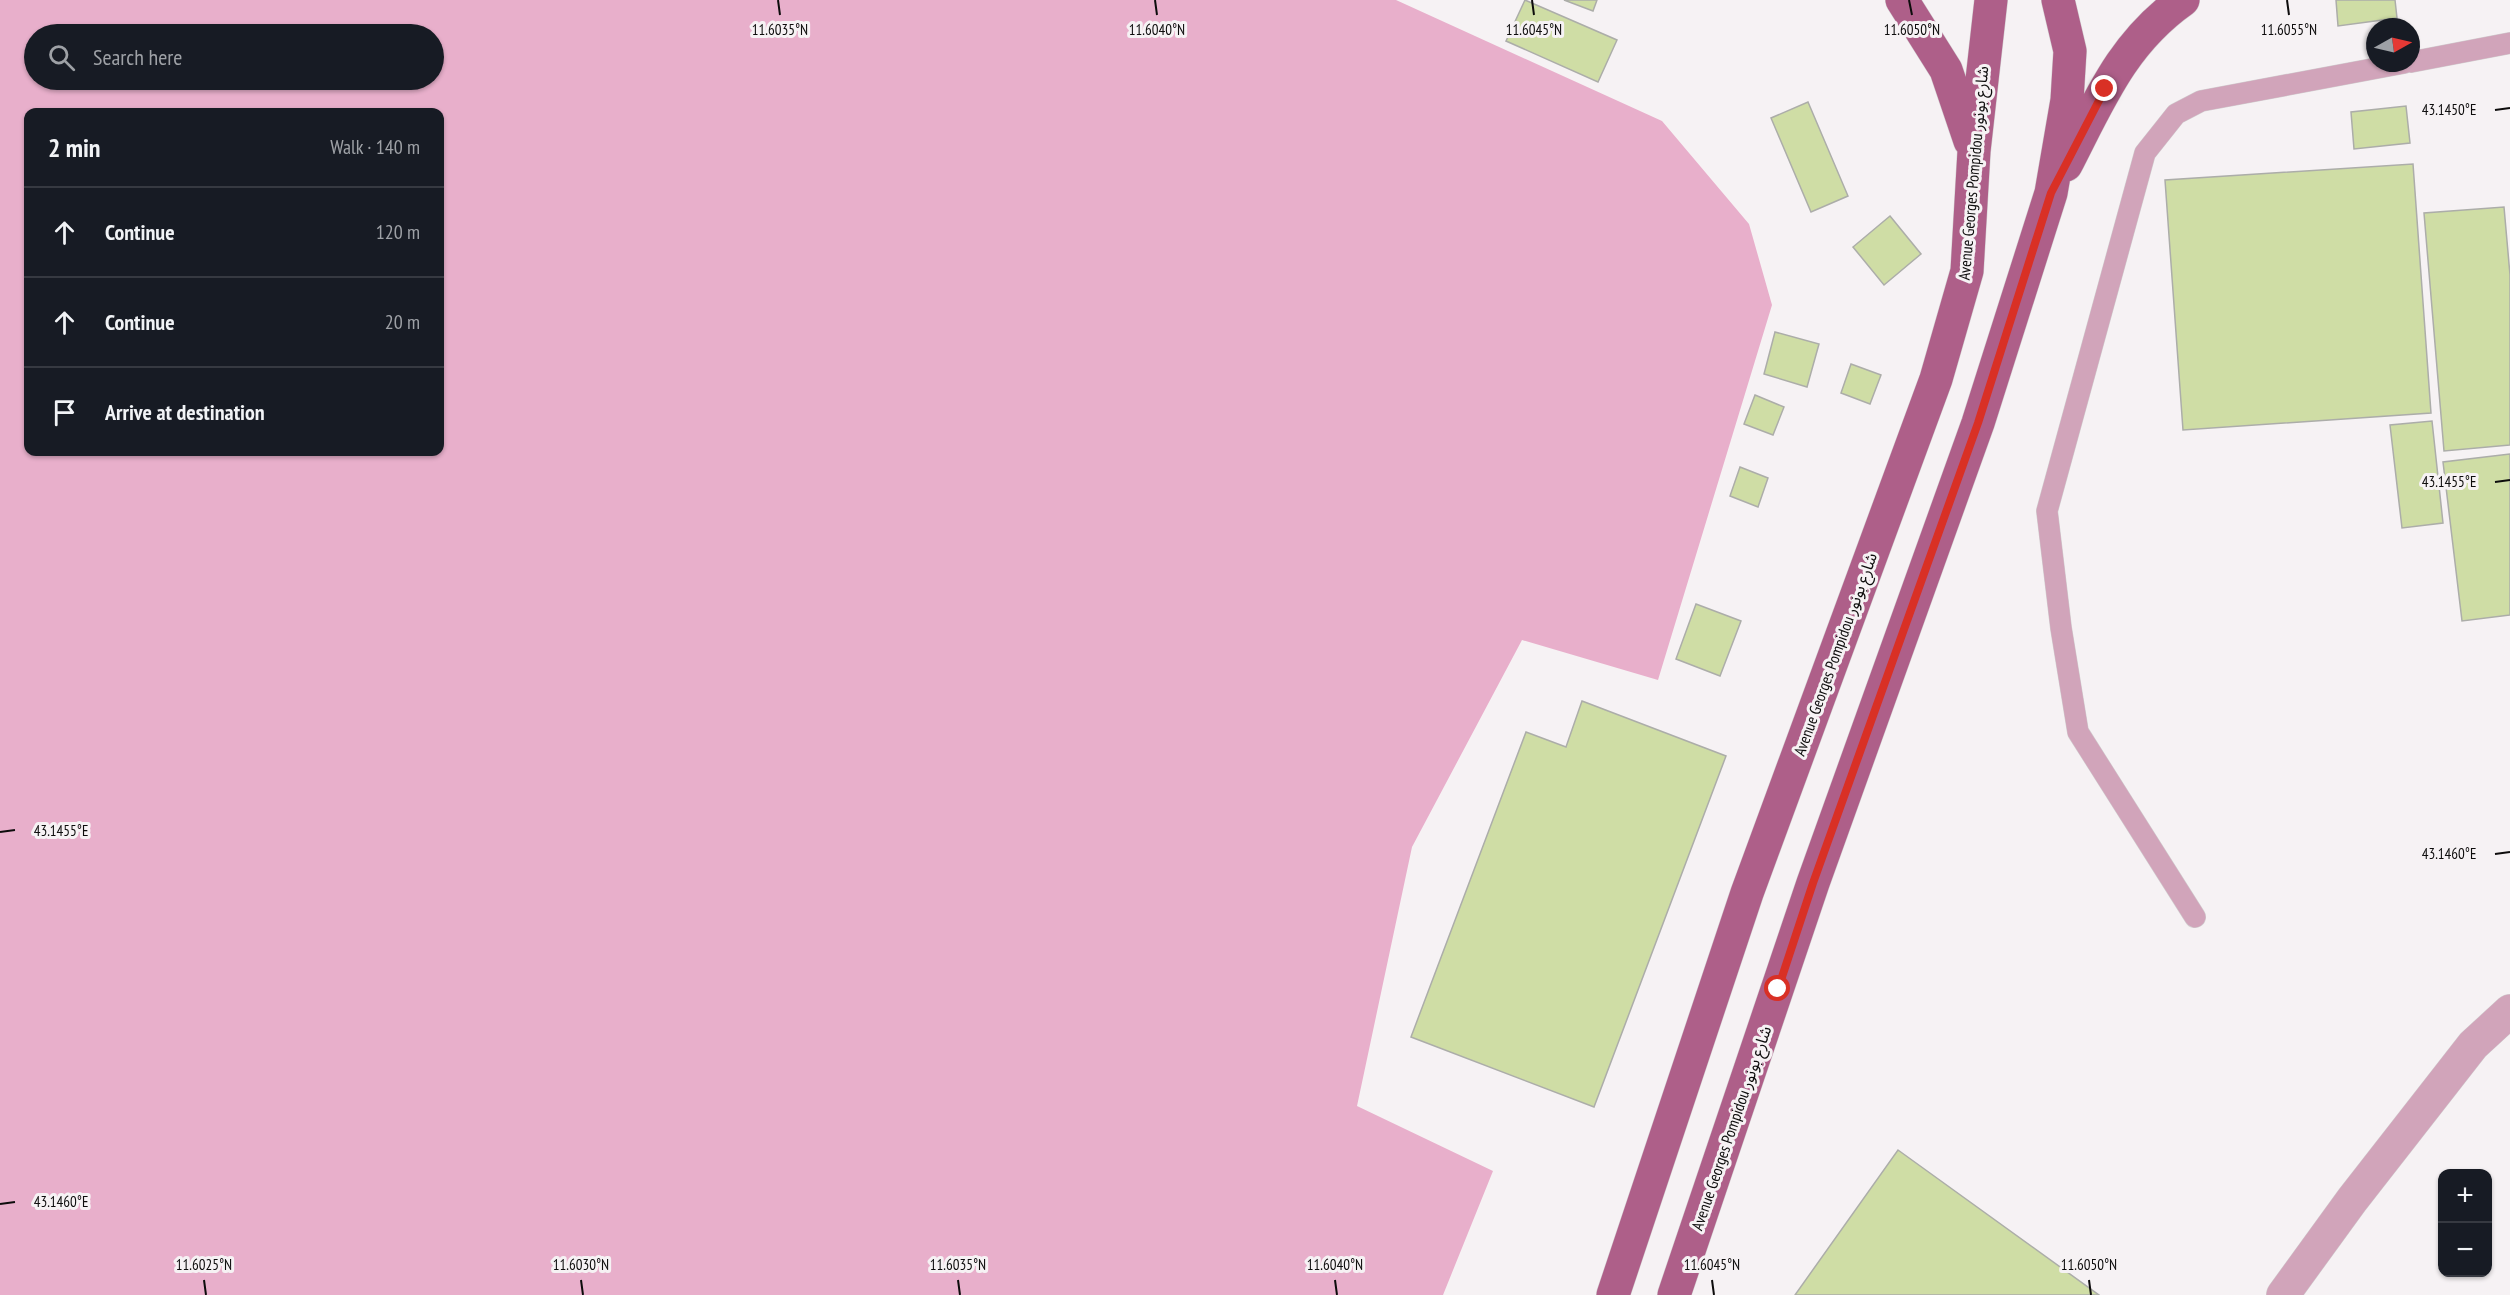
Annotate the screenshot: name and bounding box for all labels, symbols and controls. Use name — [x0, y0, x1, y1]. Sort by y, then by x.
north arrow — [2366, 18, 2420, 72]
text: 11.6035°N — [752, 20, 808, 39]
text: 11.6040°N — [1129, 20, 1185, 39]
text: 11.6045°N — [1506, 20, 1562, 39]
text: 11.6050°N — [1884, 20, 1940, 39]
text: 11.6055°N — [2261, 20, 2317, 39]
search box — [24, 24, 444, 90]
icon: search — [45, 41, 78, 74]
text: Search here — [93, 43, 182, 71]
street label: Avenue Georges Pompidou شارع بونور — [1954, 65, 1995, 281]
route end — [2091, 75, 2117, 101]
text: 43.1450°E — [2422, 100, 2476, 119]
text: 2 min — [48, 131, 101, 164]
text: Walk · 140 m — [330, 134, 420, 160]
icon: ahead — [48, 216, 81, 249]
text: Continue — [105, 218, 175, 246]
text: 120 m — [376, 219, 420, 245]
icon: ahead — [48, 306, 81, 339]
text: Continue — [105, 308, 175, 336]
text: 20 m — [385, 309, 420, 335]
icon: arrive — [48, 396, 81, 429]
text: Arrive at destination — [105, 398, 265, 426]
text: 43.1455°E — [2422, 472, 2476, 491]
street label: Avenue Georges Pompidou شارع بونور — [1789, 550, 1884, 759]
text: 43.1455°E — [34, 821, 88, 840]
text: 43.1460°E — [2422, 844, 2476, 863]
route start — [1764, 975, 1790, 1001]
street label: Avenue Georges Pompidou شارع بونور — [1687, 1023, 1778, 1234]
map controls — [2438, 1169, 2492, 1277]
button: + — [2438, 1169, 2492, 1223]
text: 43.1460°E — [34, 1192, 88, 1211]
button: − — [2438, 1223, 2492, 1277]
text: 11.6025°N — [176, 1255, 232, 1274]
text: 11.6030°N — [553, 1255, 609, 1274]
text: 11.6035°N — [930, 1255, 986, 1274]
text: 11.6040°N — [1307, 1255, 1363, 1274]
text: 11.6045°N — [1684, 1255, 1740, 1274]
text: 11.6050°N — [2061, 1255, 2117, 1274]

